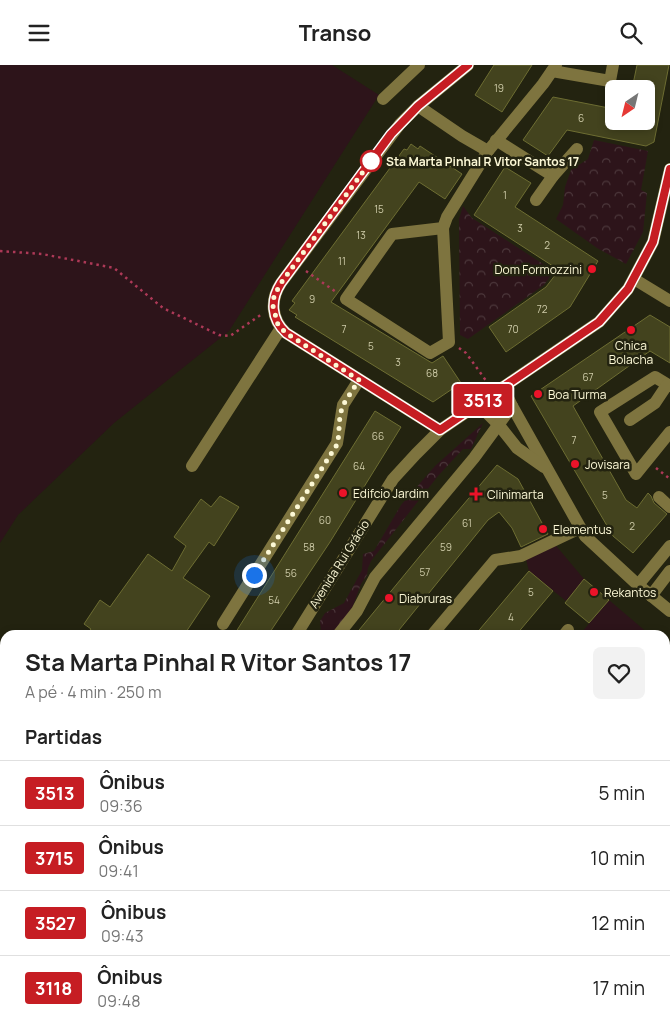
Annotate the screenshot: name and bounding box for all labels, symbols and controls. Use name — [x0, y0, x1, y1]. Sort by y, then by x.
text: Transo — [299, 18, 371, 48]
icon: menu — [25, 19, 53, 47]
icon: search — [617, 19, 645, 47]
north arrow — [605, 80, 655, 130]
map controls — [605, 80, 655, 130]
house number: 19 — [494, 81, 504, 95]
house number: 6 — [578, 111, 584, 125]
marker: Sta Marta Pinhal R Vitor Santos 17 — [360, 150, 382, 172]
place label: Sta Marta Pinhal R Vitor Santos 17 — [386, 153, 579, 170]
house number: 1 — [503, 188, 507, 202]
house number: 15 — [374, 202, 384, 216]
house number: 3 — [517, 221, 523, 235]
house number: 13 — [356, 228, 366, 242]
house number: 2 — [544, 238, 550, 252]
house number: 11 — [338, 254, 346, 268]
place label: Dom Formozzini — [495, 261, 582, 278]
marker: Dom Formozzini — [586, 263, 598, 275]
house number: 9 — [309, 292, 315, 306]
house number: 72 — [537, 302, 548, 316]
house number: 7 — [341, 322, 347, 336]
house number: 70 — [507, 322, 519, 336]
marker: Chica Bolacha — [625, 324, 637, 336]
place label: Chica Bolacha — [609, 337, 653, 368]
house number: 5 — [368, 339, 374, 353]
house number: 3 — [395, 355, 401, 369]
house number: 68 — [426, 366, 438, 380]
house number: 67 — [582, 370, 594, 384]
line badge: 3513 — [448, 384, 518, 416]
place label: Boa Turma — [548, 386, 606, 403]
text: 3513 — [463, 388, 503, 412]
marker: Boa Turma — [532, 388, 544, 400]
house number: 66 — [372, 429, 384, 443]
house number: 7 — [571, 433, 577, 447]
place label: Jovisara — [585, 456, 630, 473]
marker: Jovisara — [569, 458, 581, 470]
house number: 64 — [353, 459, 365, 473]
place label: Edifcio Jardim — [353, 485, 429, 502]
place label: Clinimarta — [487, 486, 544, 503]
marker: Edifcio Jardim — [337, 487, 349, 499]
marker: Clinimarta — [469, 487, 483, 501]
house number: 5 — [602, 488, 608, 502]
house number: 60 — [319, 513, 331, 527]
house number: 61 — [462, 516, 472, 530]
street label: Avenida Rui Grácio — [305, 517, 373, 611]
house number: 2 — [629, 519, 635, 533]
place label: Elementus — [553, 521, 612, 538]
marker: Elementus — [537, 523, 549, 535]
house number: 58 — [303, 540, 315, 554]
house number: 59 — [440, 540, 452, 554]
your location — [242, 563, 267, 588]
house number: 57 — [420, 565, 430, 579]
house number: 56 — [285, 566, 297, 580]
place label: Rekantos — [604, 584, 656, 601]
house number: 5 — [528, 585, 534, 599]
marker: Rekantos — [588, 586, 600, 598]
place label: Diabruras — [399, 590, 452, 607]
marker: Diabruras — [383, 592, 395, 604]
house number: 54 — [268, 593, 280, 607]
house number: 4 — [508, 610, 514, 624]
text: Sta Marta Pinhal R Vitor Santos 17 — [25, 645, 411, 678]
button: heart — [593, 647, 645, 699]
text: A pé · 4 min · 250 m — [25, 681, 162, 703]
text: Partidas — [25, 724, 102, 750]
text: Ônibus — [99, 769, 165, 795]
text: 5 min — [598, 780, 645, 806]
text: 3513 — [35, 781, 74, 805]
text: 09:36 — [99, 795, 143, 817]
text: Ônibus — [99, 834, 164, 860]
text: 10 min — [590, 845, 645, 871]
text: 3715 — [35, 846, 74, 870]
text: 09:41 — [99, 860, 139, 882]
text: Ônibus — [101, 899, 166, 925]
text: 12 min — [591, 910, 645, 936]
text: 3527 — [35, 911, 76, 935]
text: 09:43 — [101, 925, 144, 947]
text: Ônibus — [97, 964, 163, 990]
text: 17 min — [592, 975, 645, 1001]
text: 3118 — [35, 976, 72, 1000]
text: 09:48 — [97, 990, 140, 1012]

